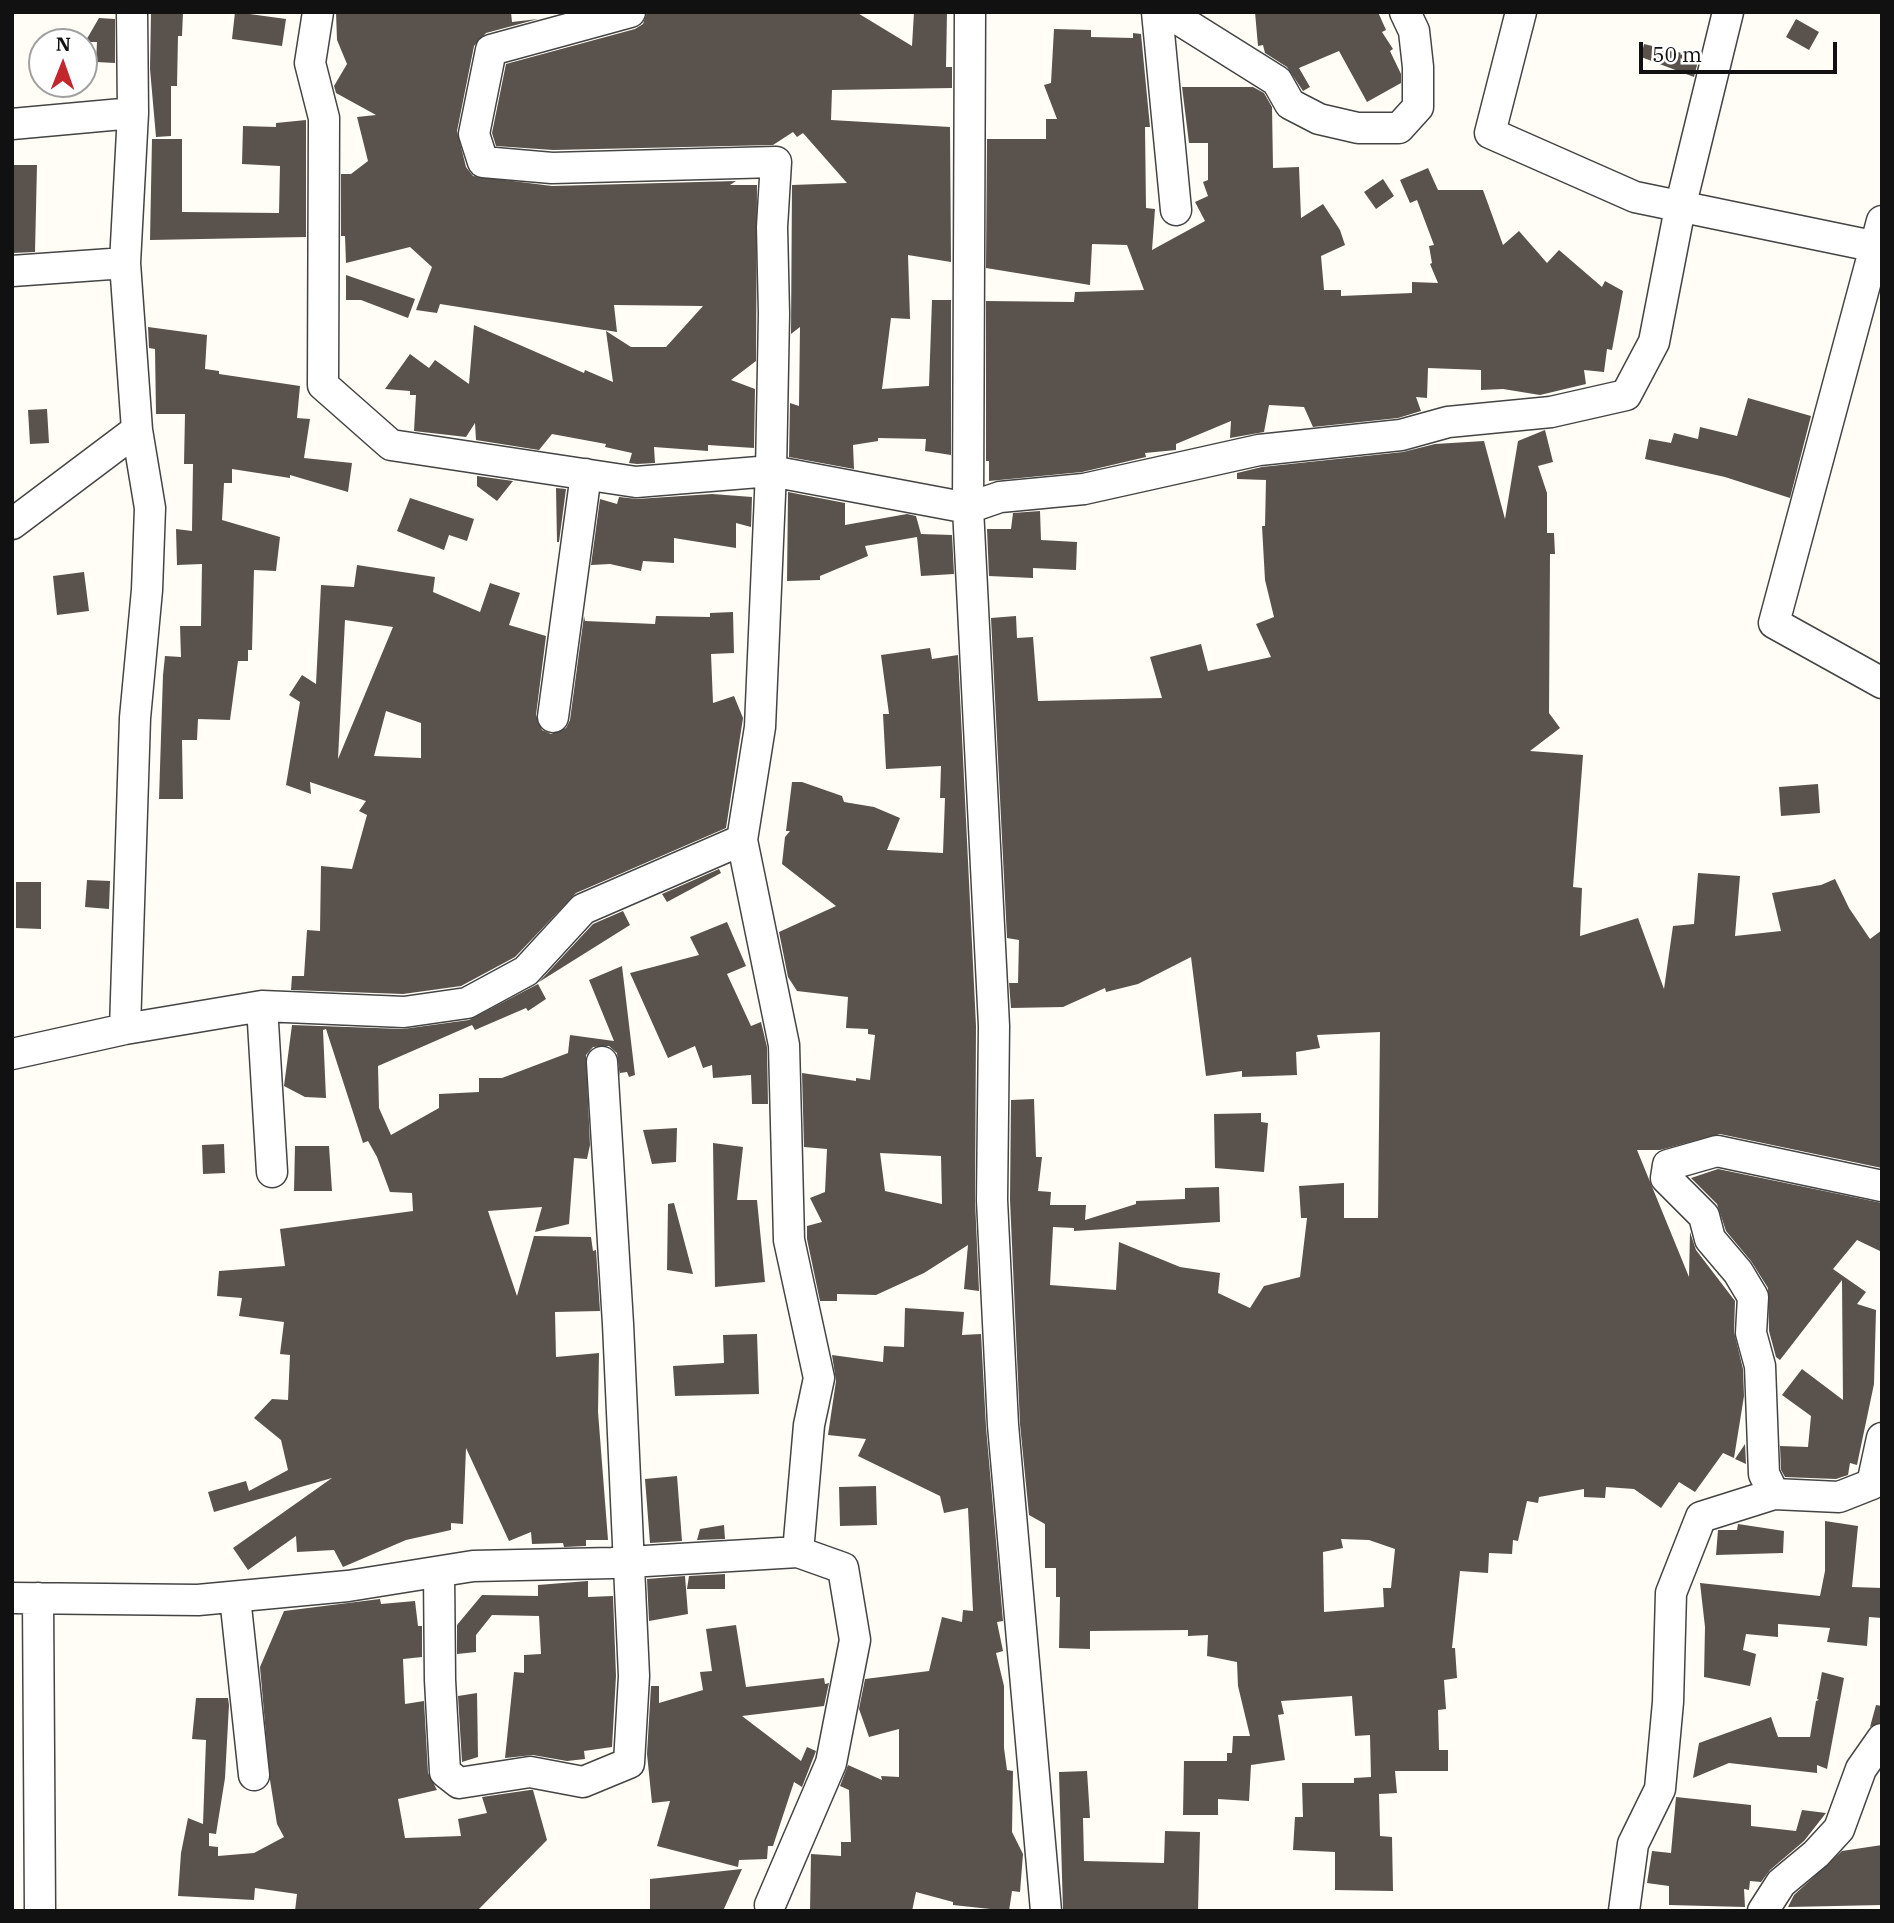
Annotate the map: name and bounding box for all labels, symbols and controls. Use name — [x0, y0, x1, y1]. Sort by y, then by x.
north arrow — [28, 28, 98, 98]
scale bar — [1642, 28, 1840, 72]
text: N — [56, 32, 71, 56]
text: 50 m — [1652, 40, 1702, 68]

